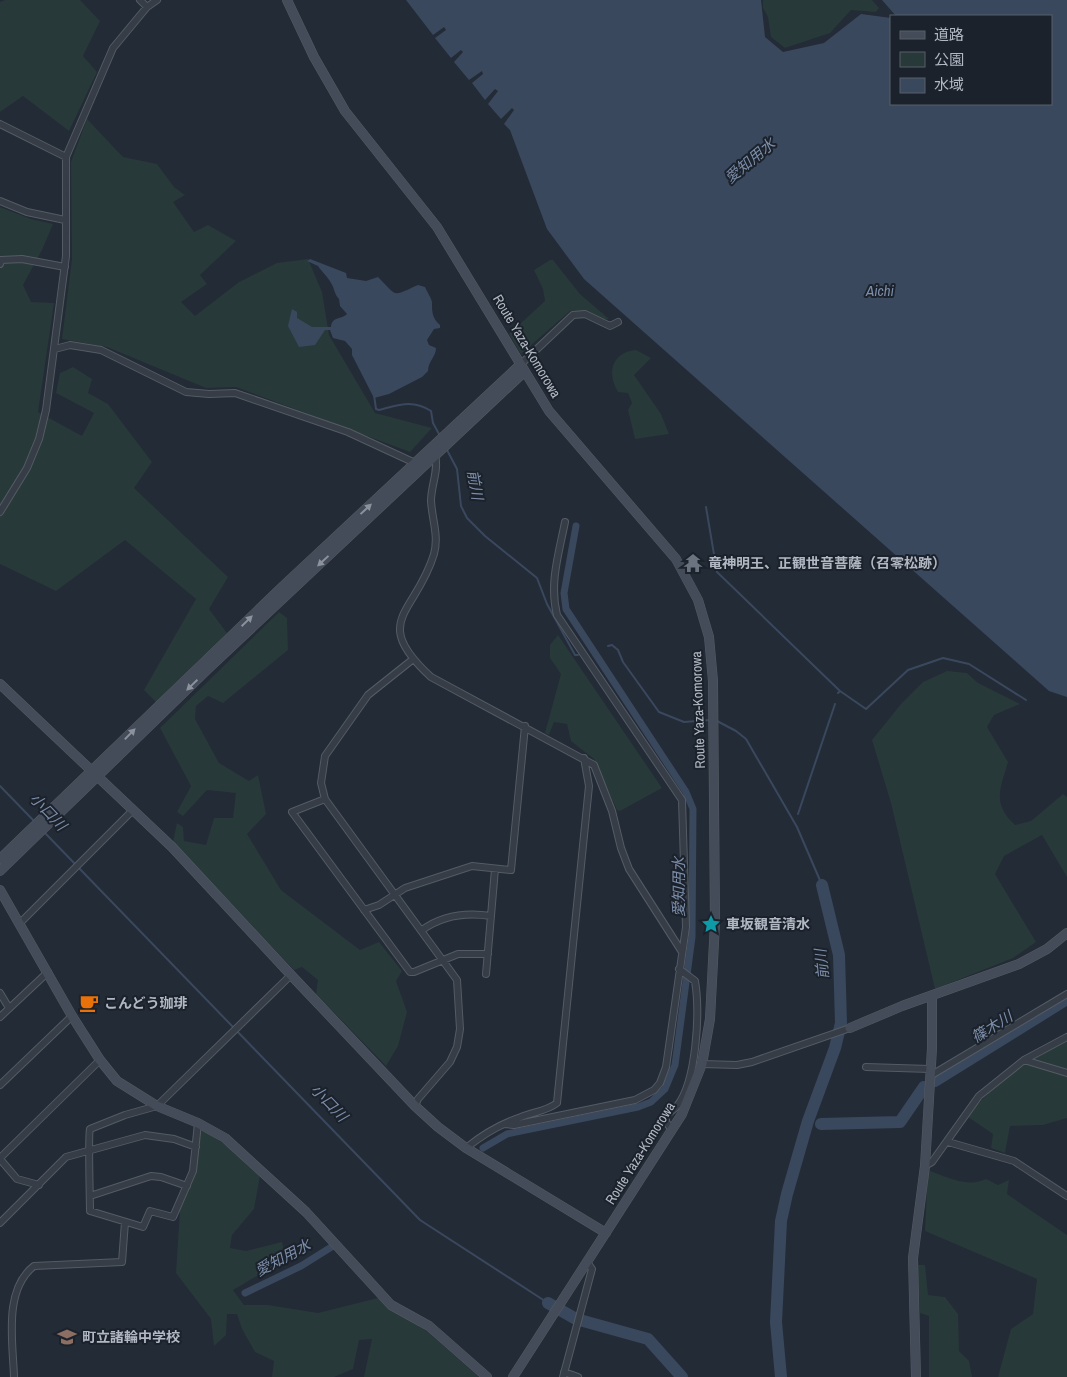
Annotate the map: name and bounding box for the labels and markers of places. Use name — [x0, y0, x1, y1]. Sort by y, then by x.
temple icon: 竜神明王、正観世音菩薩（召零松跡） — [682, 552, 704, 574]
place label: 竜神明王、正観世音菩薩（召零松跡） — [708, 554, 946, 572]
place icon: 車坂観音清水 — [700, 913, 722, 935]
place label: 車坂観音清水 — [726, 915, 810, 933]
cafe icon: こんどう珈琲 — [78, 992, 100, 1014]
place label: こんどう珈琲 — [104, 994, 188, 1012]
school or university icon: 町立諸輪中学校 — [56, 1326, 78, 1348]
place label: 町立諸輪中学校 — [82, 1328, 180, 1346]

